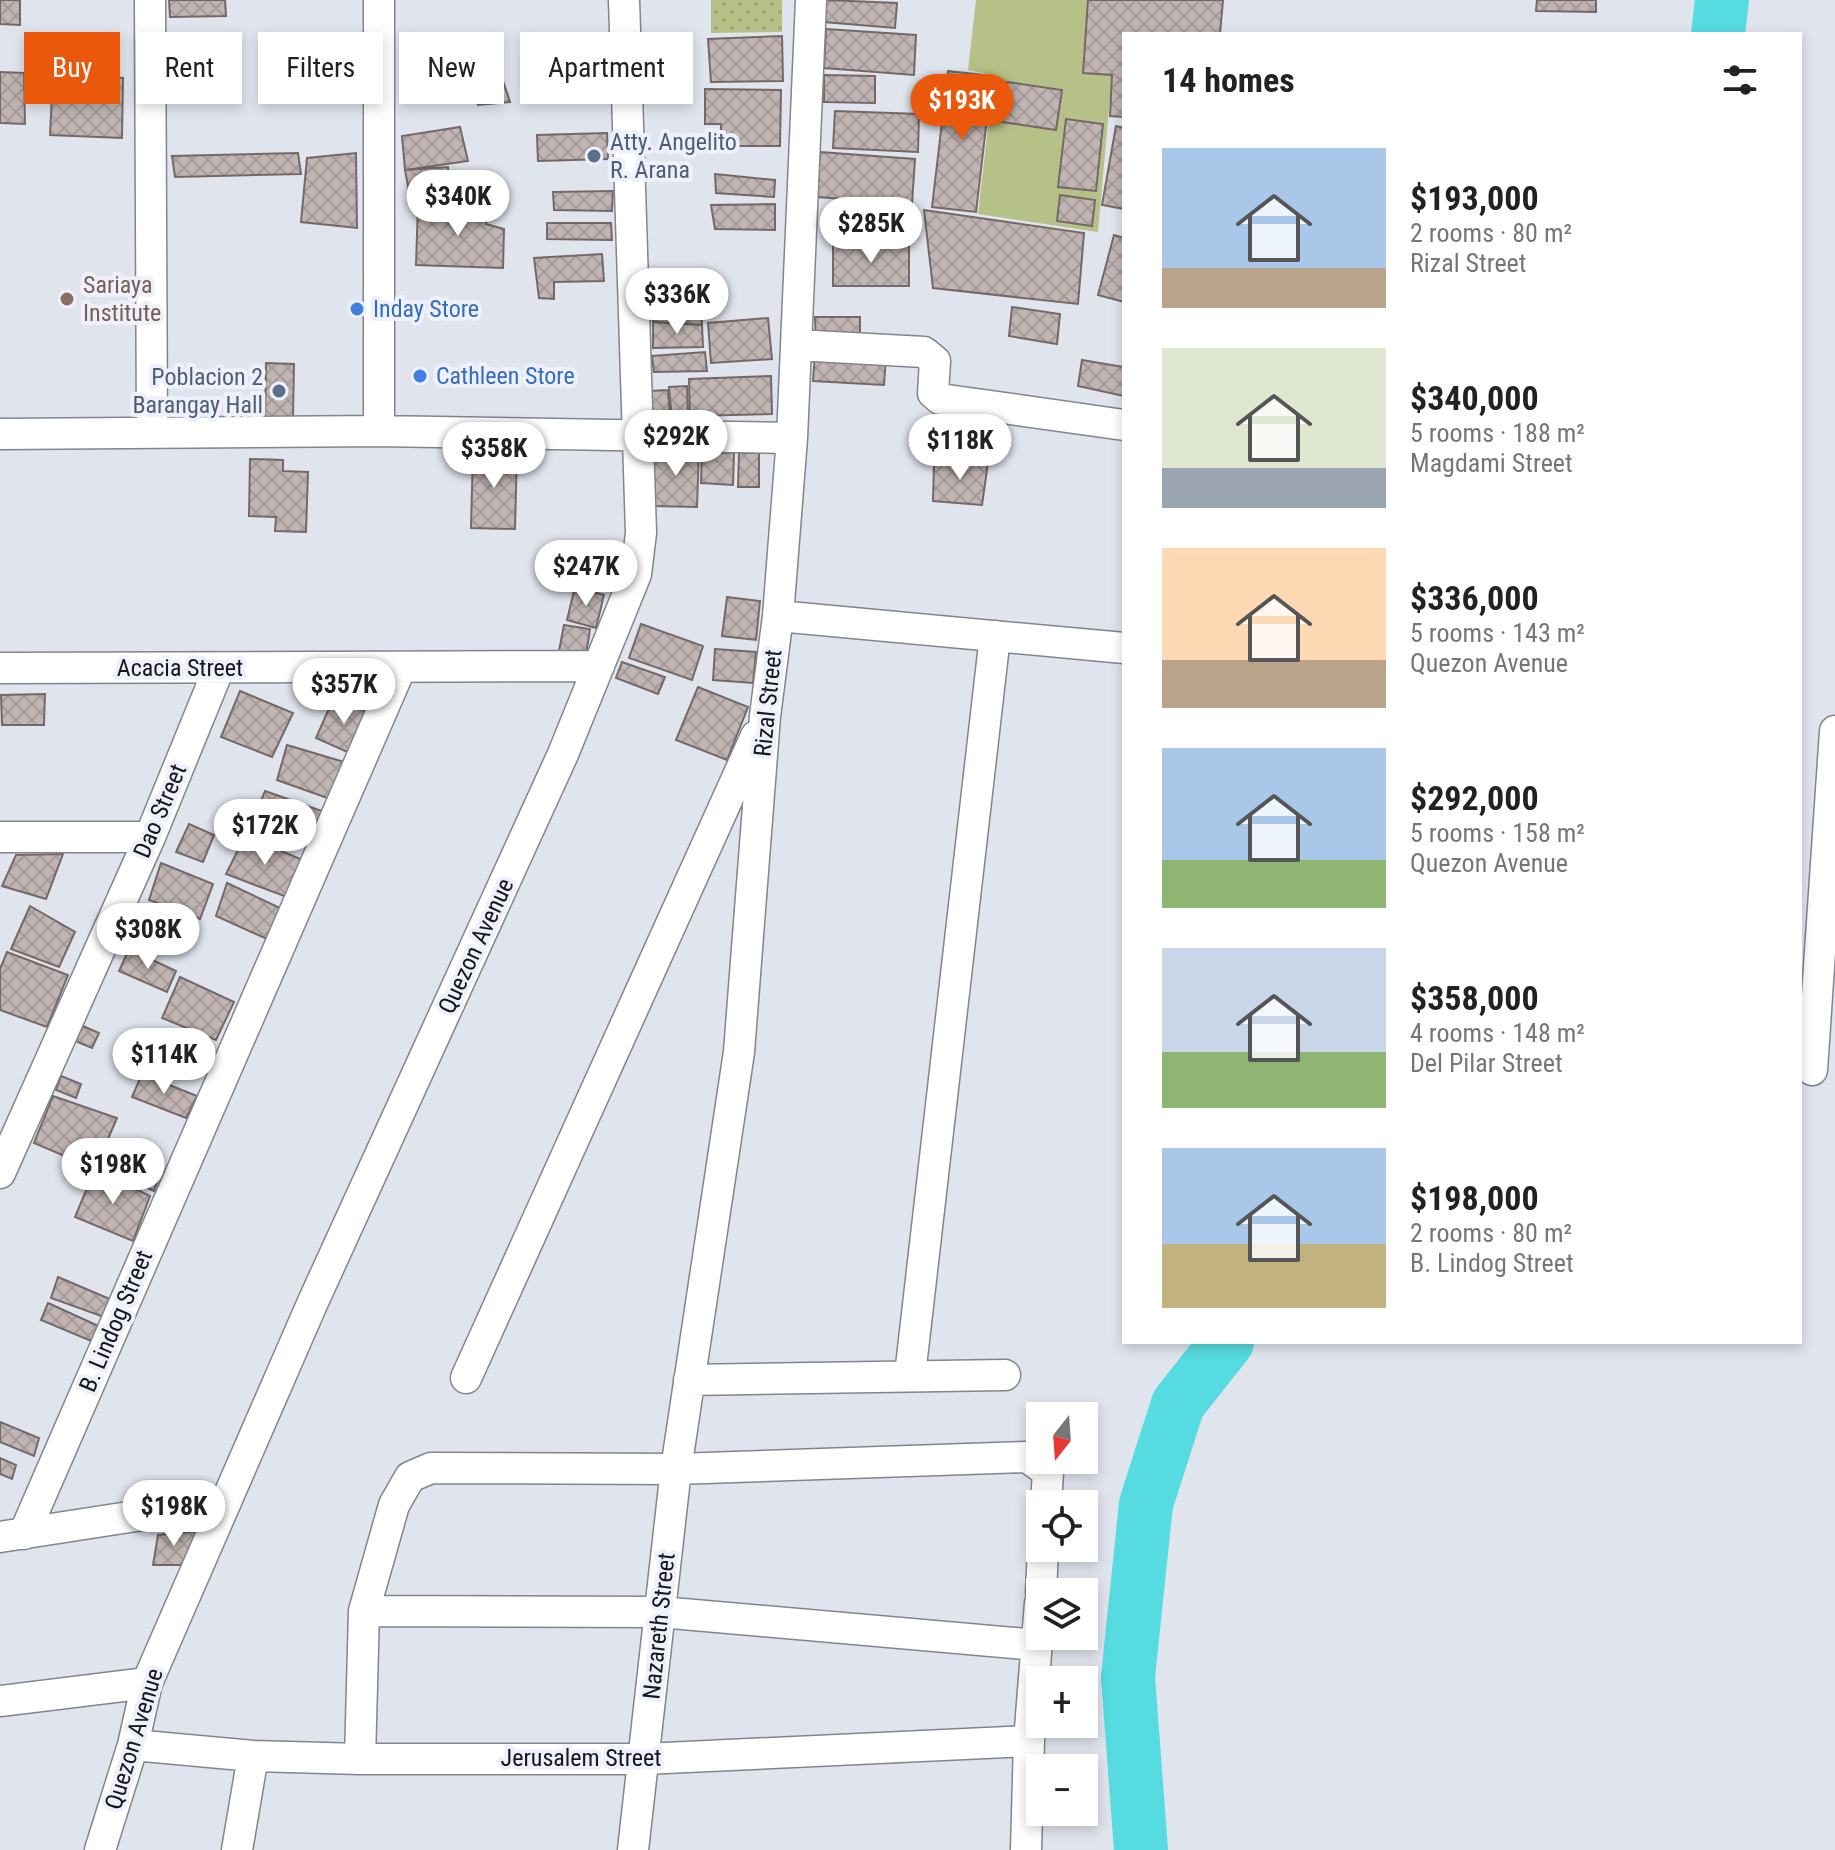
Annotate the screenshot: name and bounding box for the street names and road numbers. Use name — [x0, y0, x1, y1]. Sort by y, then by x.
street label: Rizal Street — [748, 648, 788, 758]
street label: Acacia Street — [117, 654, 243, 682]
street label: Dao Street — [128, 760, 192, 862]
street label: Quezon Avenue — [432, 874, 520, 1018]
street label: B. Lindog Street — [74, 1246, 158, 1396]
street label: Nazareth Street — [637, 1551, 681, 1701]
street label: Quezon Avenue — [99, 1665, 169, 1813]
street label: Jerusalem Street — [501, 1744, 661, 1772]

